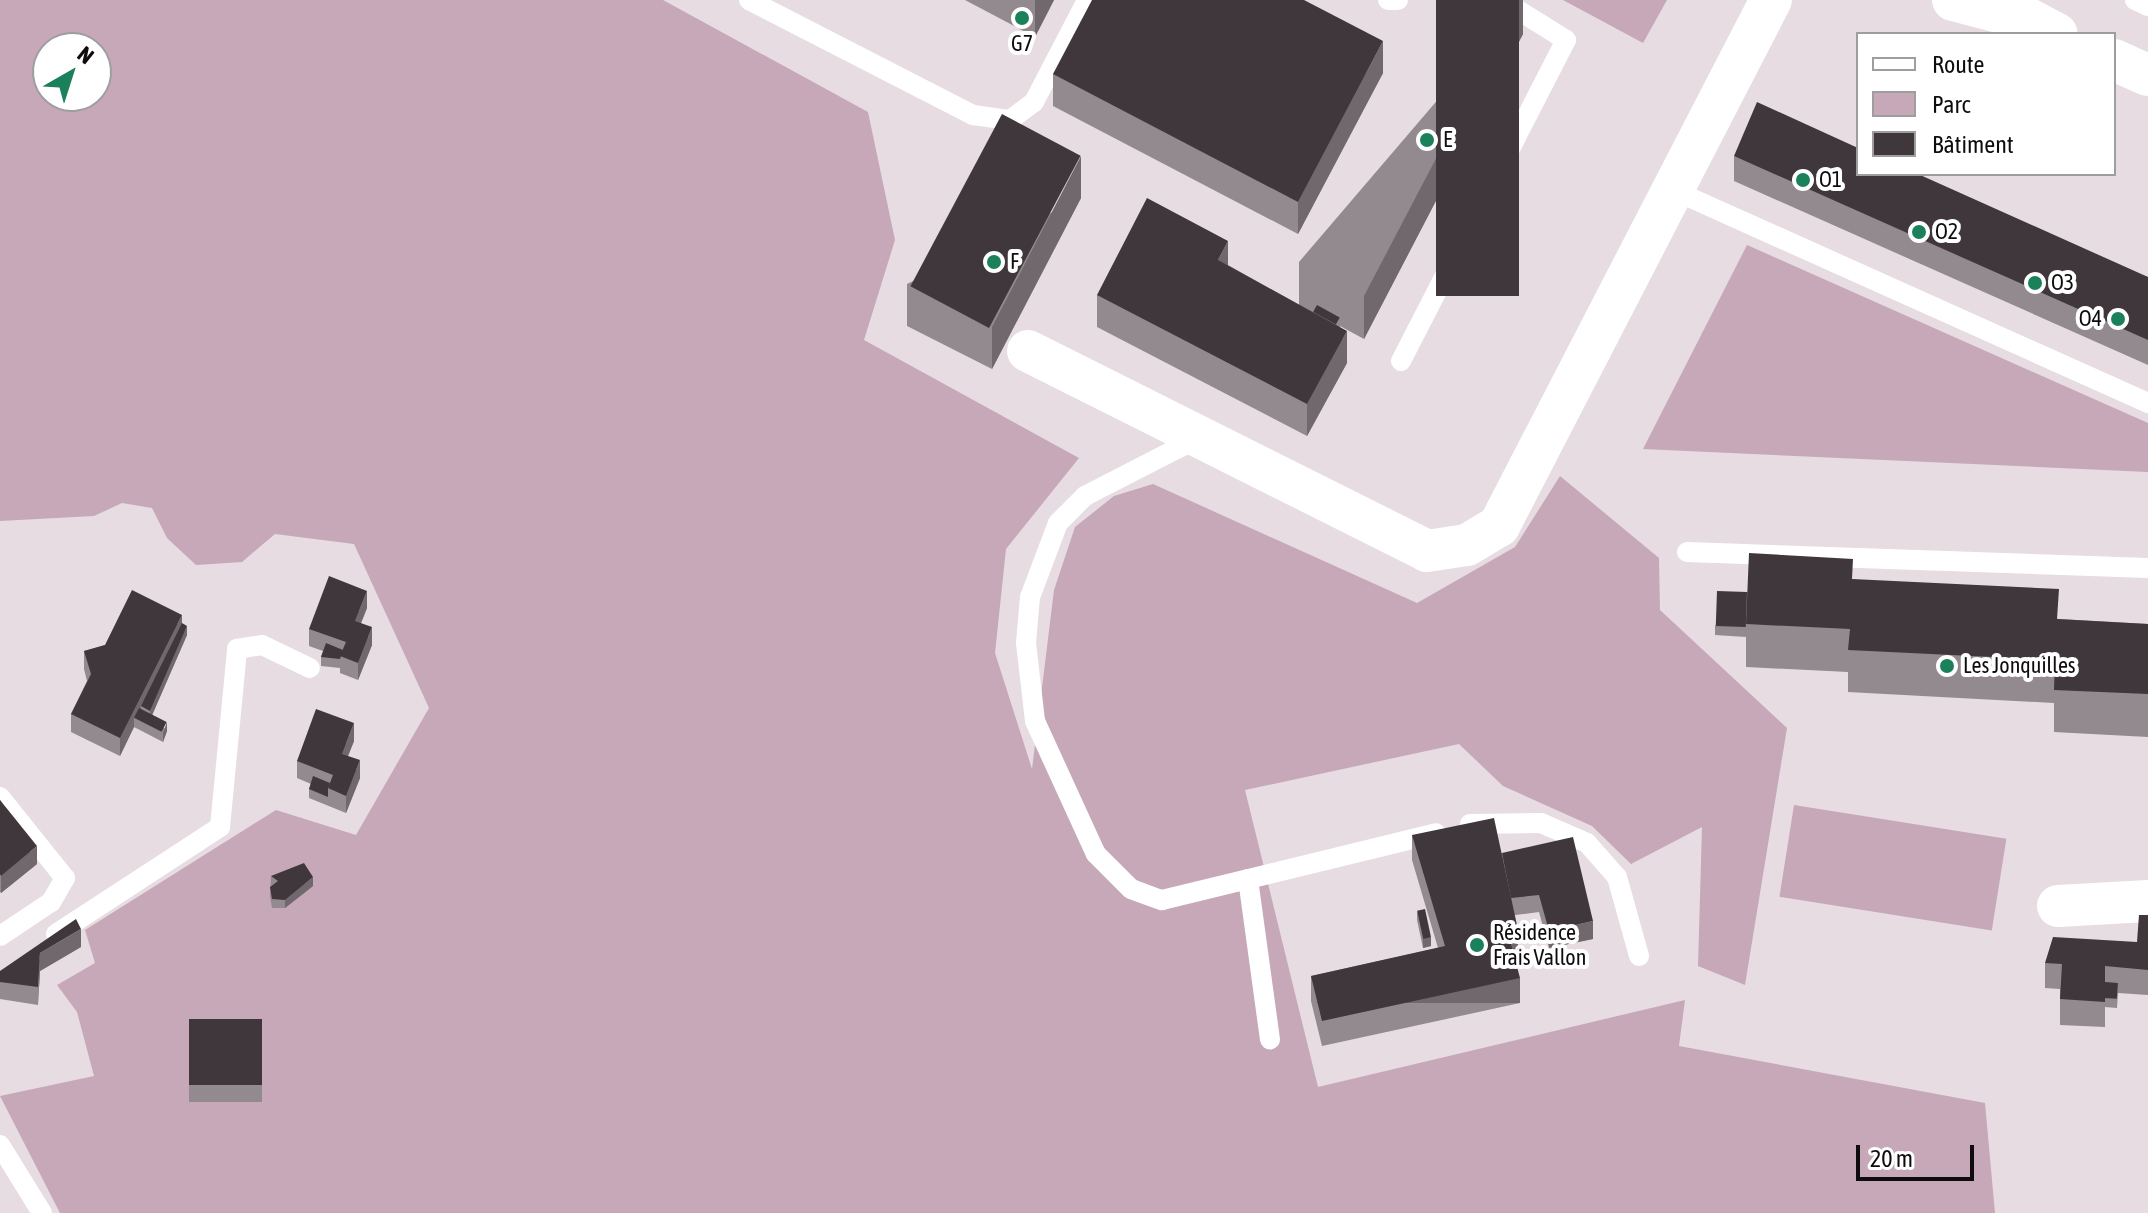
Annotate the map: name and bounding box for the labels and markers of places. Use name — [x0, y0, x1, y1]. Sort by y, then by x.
marker: G7 — [1013, 9, 1031, 27]
place label: G7 — [1011, 31, 1033, 57]
place label: E — [1443, 127, 1452, 153]
marker: E — [1418, 131, 1436, 149]
place label: O1 — [1819, 167, 1842, 193]
marker: O1 — [1794, 171, 1812, 189]
place label: O2 — [1935, 219, 1958, 245]
marker: O2 — [1910, 223, 1928, 241]
place label: F — [1010, 249, 1019, 275]
marker: F — [985, 253, 1003, 271]
place label: O3 — [2051, 270, 2074, 296]
marker: O3 — [2026, 274, 2044, 292]
place label: O4 — [2079, 306, 2102, 332]
marker: O4 — [2109, 310, 2127, 328]
place label: Les Jonquilles — [1963, 653, 2076, 679]
marker: Les Jonquilles — [1938, 657, 1956, 675]
place label: Résidence Frais Vallon — [1493, 919, 1586, 970]
marker: Résidence Frais Vallon — [1468, 936, 1486, 954]

